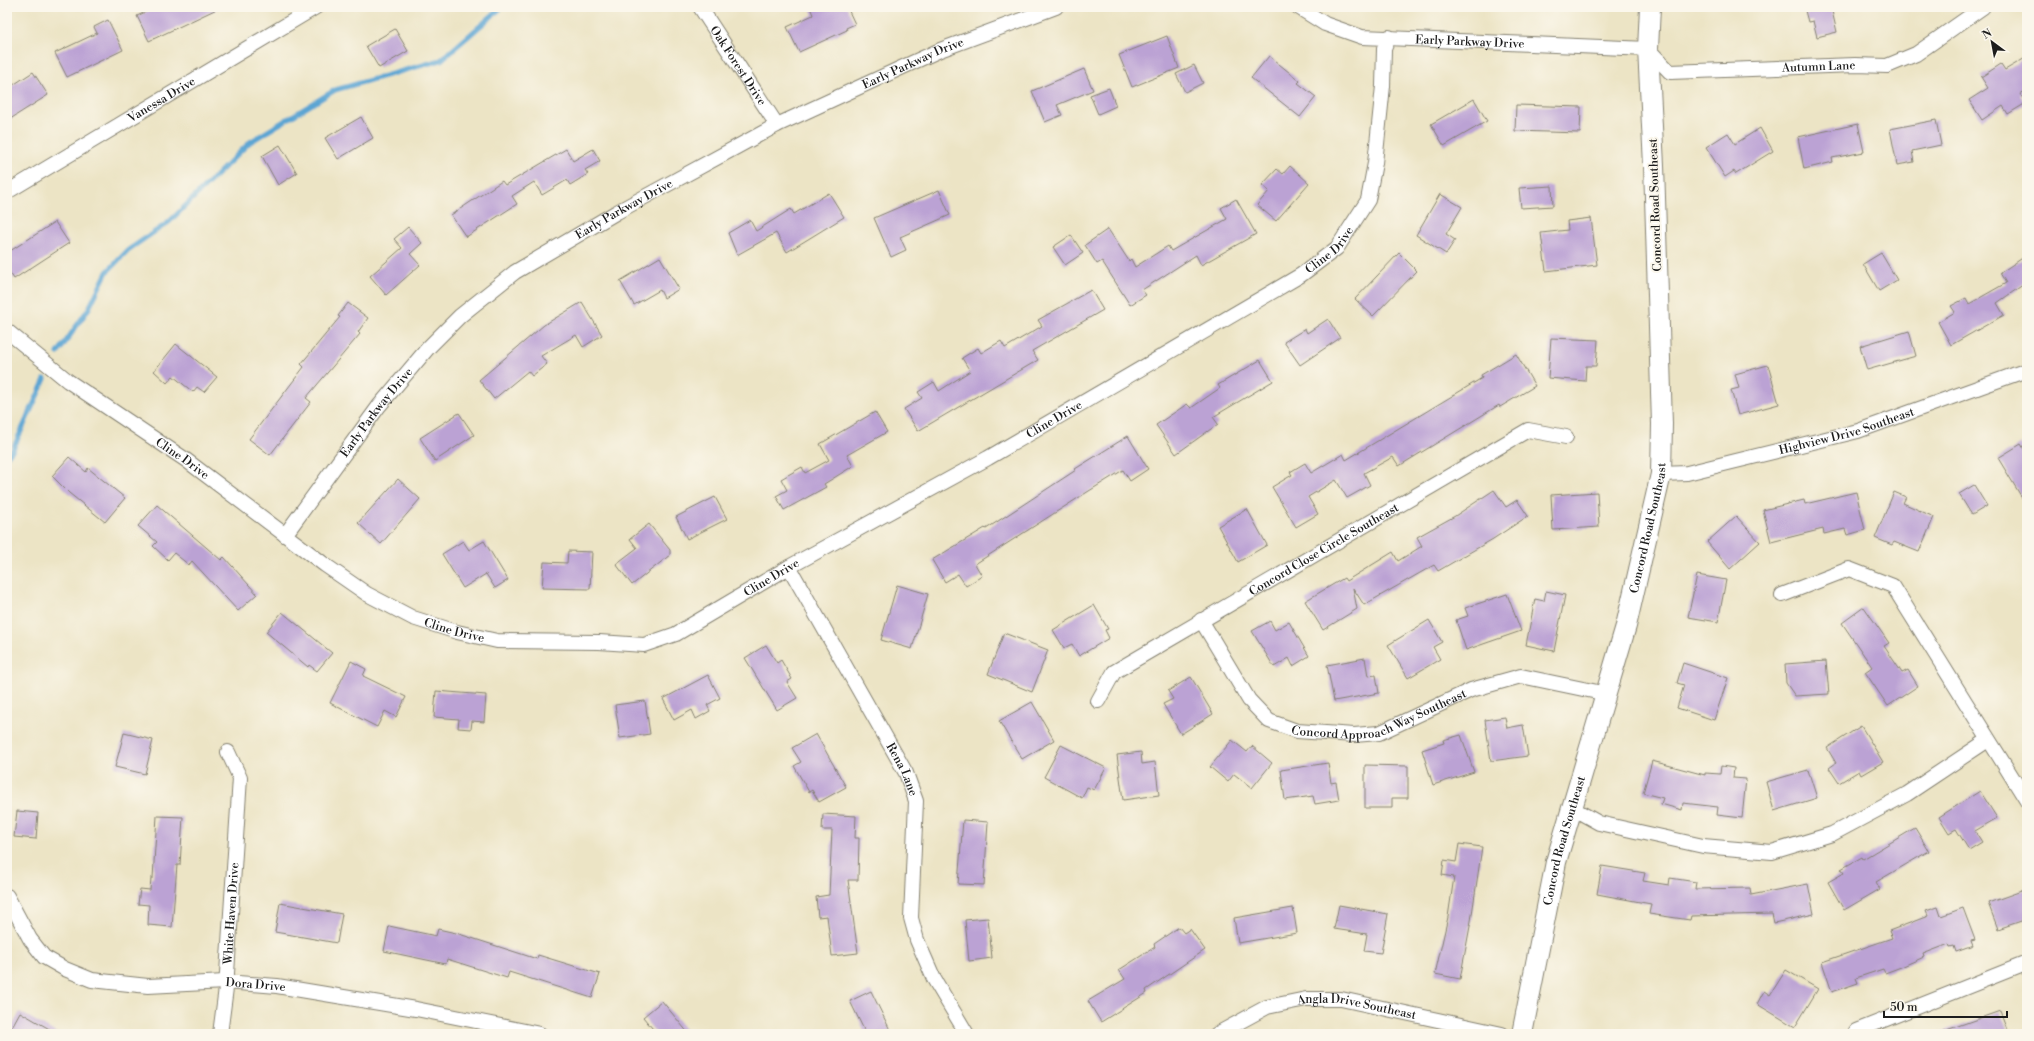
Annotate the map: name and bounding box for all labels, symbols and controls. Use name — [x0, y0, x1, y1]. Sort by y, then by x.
north arrow — [1972, 22, 2012, 62]
street label: Oak Forest Drive — [706, 23, 769, 108]
text: N — [1980, 26, 1995, 43]
street label: Early Parkway Drive — [1415, 32, 1525, 52]
street label: Early Parkway Drive — [860, 35, 966, 93]
street label: Autumn Lane — [1781, 58, 1856, 76]
street label: Vanessa Drive — [124, 74, 198, 127]
street label: Concord Road Southeast — [1646, 137, 1665, 272]
street label: Early Parkway Drive — [573, 176, 675, 243]
street label: Cline Drive — [1302, 224, 1357, 277]
street label: Early Parkway Drive — [337, 365, 416, 460]
street label: Cline Drive — [1024, 398, 1085, 442]
street label: Highview Drive Southeast — [1777, 404, 1917, 458]
street label: Cline Drive — [153, 435, 212, 483]
street label: Concord Road Southeast — [1627, 462, 1669, 595]
street label: Concord Close Circle Southeast — [1246, 500, 1402, 599]
street label: Cline Drive — [741, 556, 802, 600]
street label: Cline Drive — [422, 615, 486, 646]
street label: Concord Approach Way Southeast — [1289, 686, 1469, 743]
street label: Rena Lane — [882, 740, 921, 798]
street label: Concord Road Southeast — [1541, 774, 1589, 907]
street label: White Haven Drive — [221, 862, 242, 966]
street label: Dora Drive — [225, 975, 287, 995]
street label: Angla Drive Southeast — [1295, 992, 1418, 1023]
scale bar — [1884, 993, 2007, 1019]
text: 50 m — [1890, 1000, 1918, 1015]

